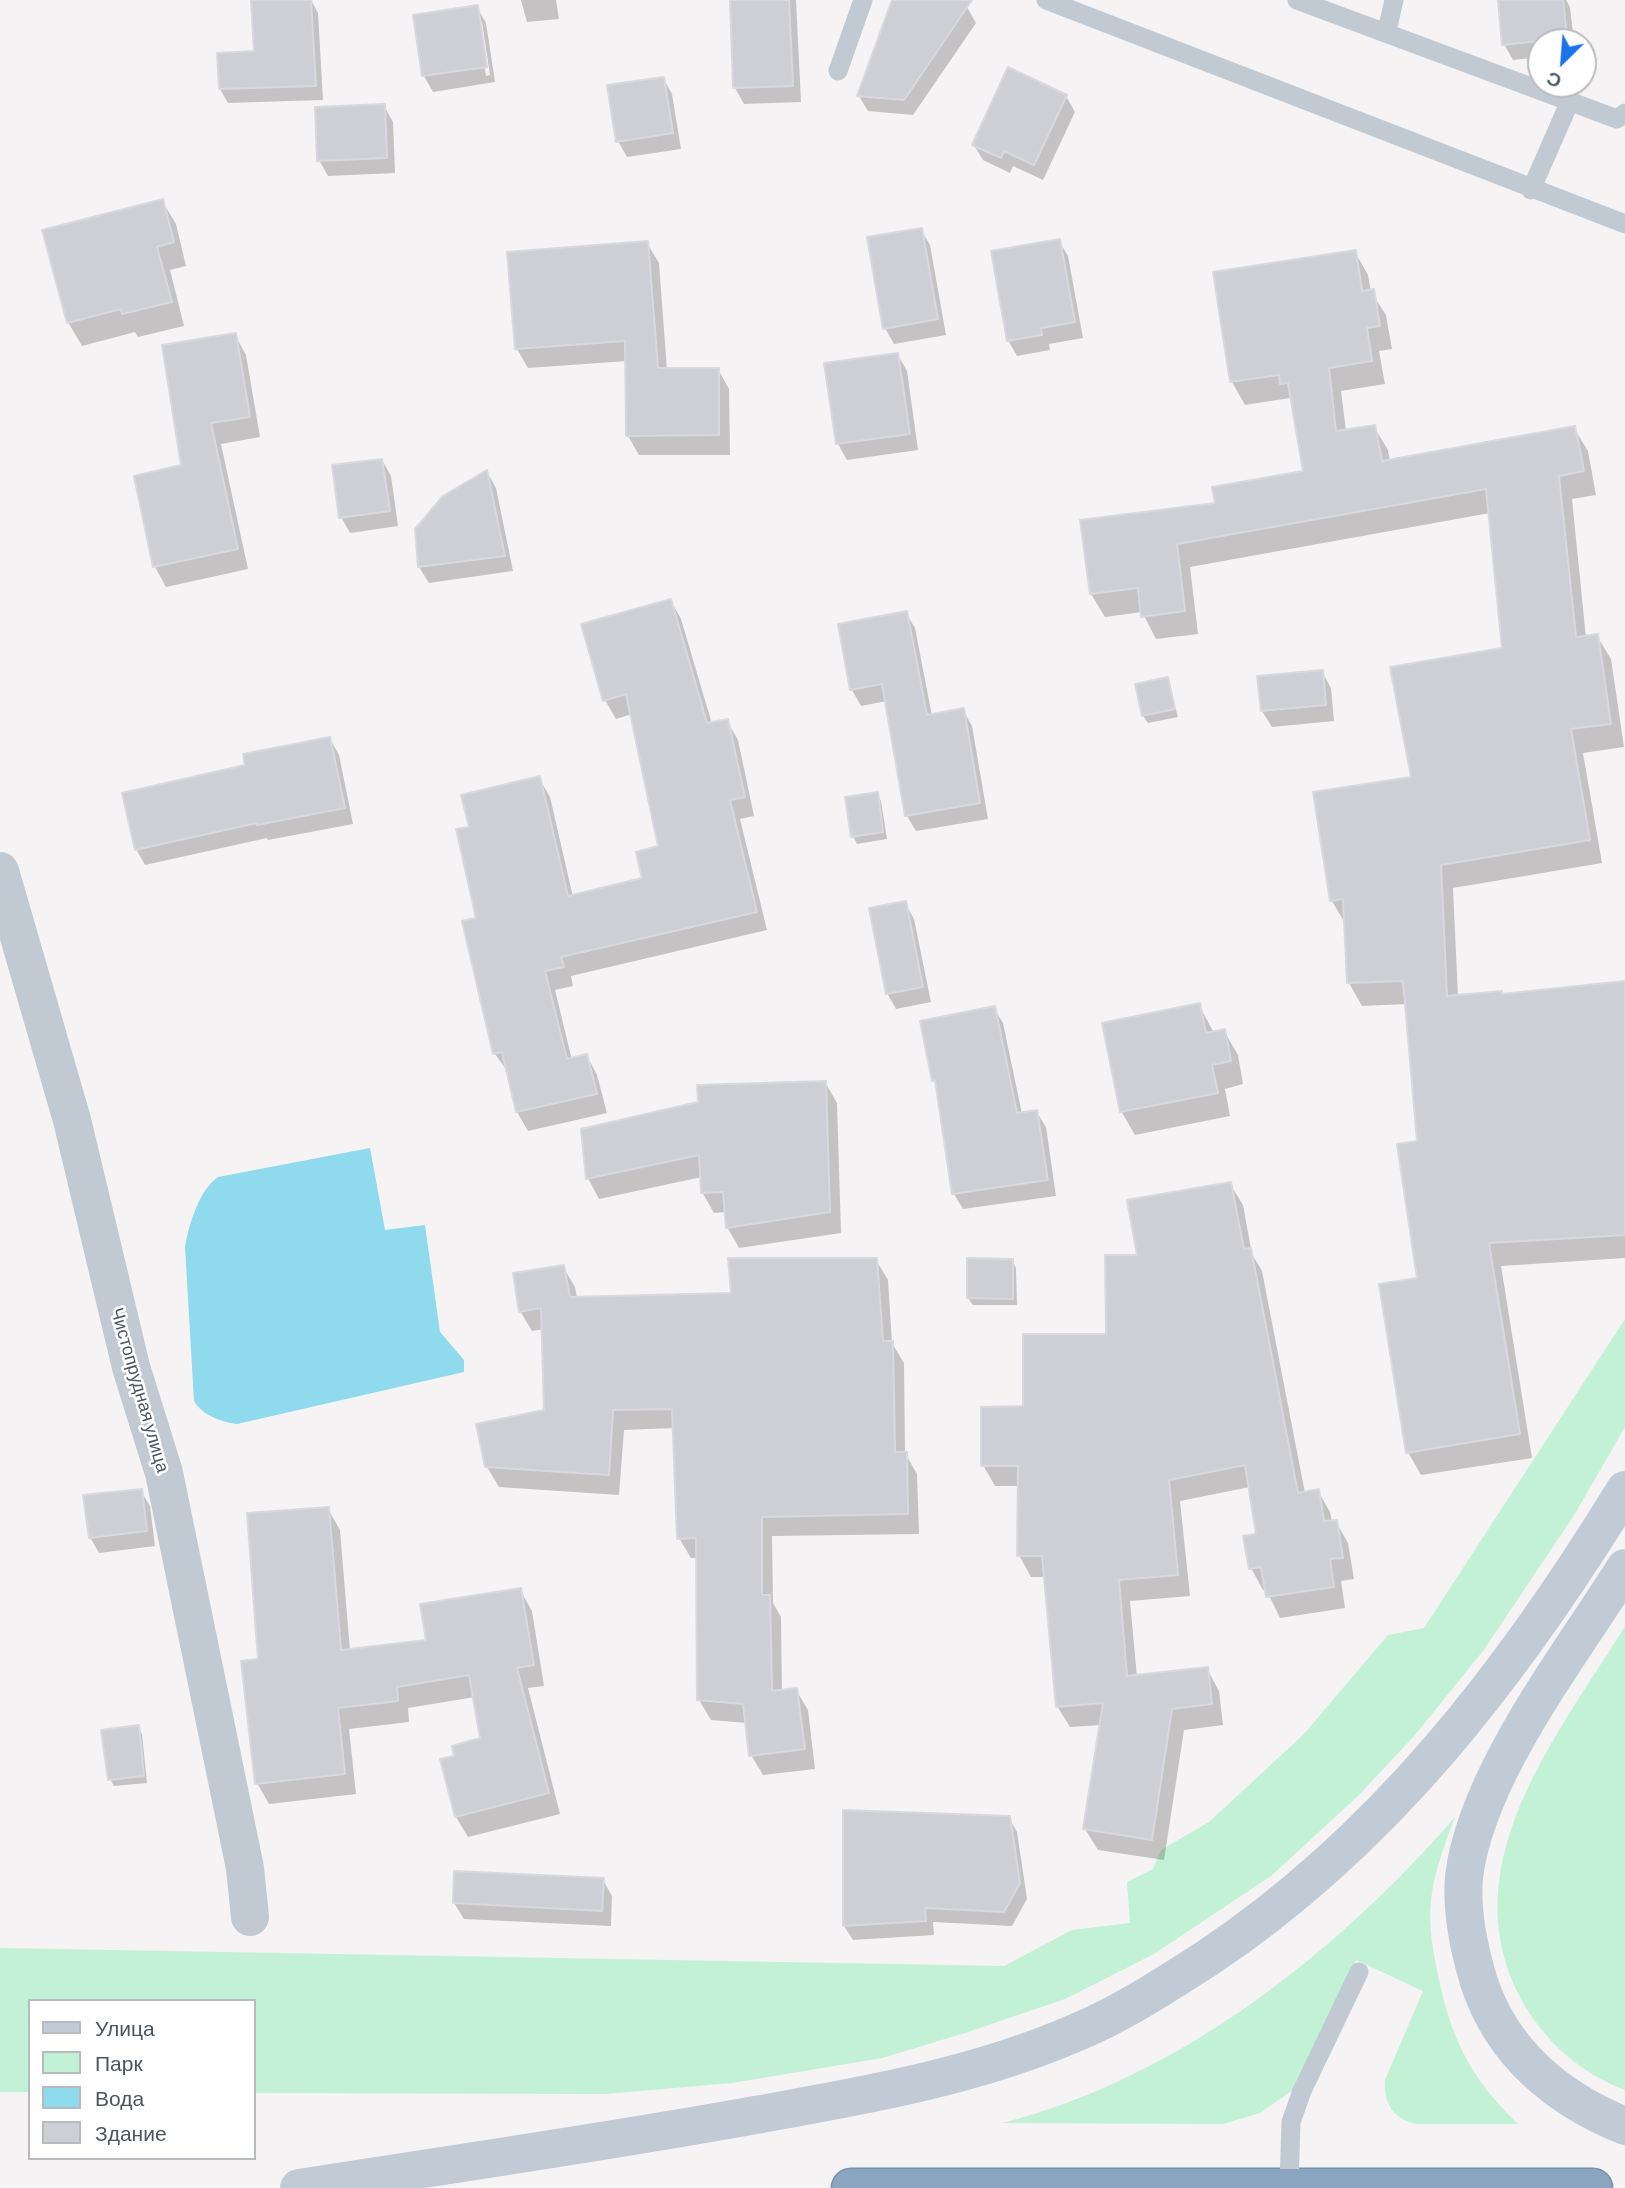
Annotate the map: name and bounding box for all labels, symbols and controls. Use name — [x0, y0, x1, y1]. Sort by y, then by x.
north arrow — [1527, 28, 1597, 98]
text: С — [1543, 67, 1565, 94]
street label: Чистопрудная улица — [106, 1305, 174, 1475]
legend — [28, 1999, 256, 2160]
text: Улица — [95, 2015, 155, 2040]
text: Парк — [95, 2050, 143, 2075]
text: Вода — [95, 2085, 144, 2110]
text: Здание — [95, 2120, 167, 2145]

